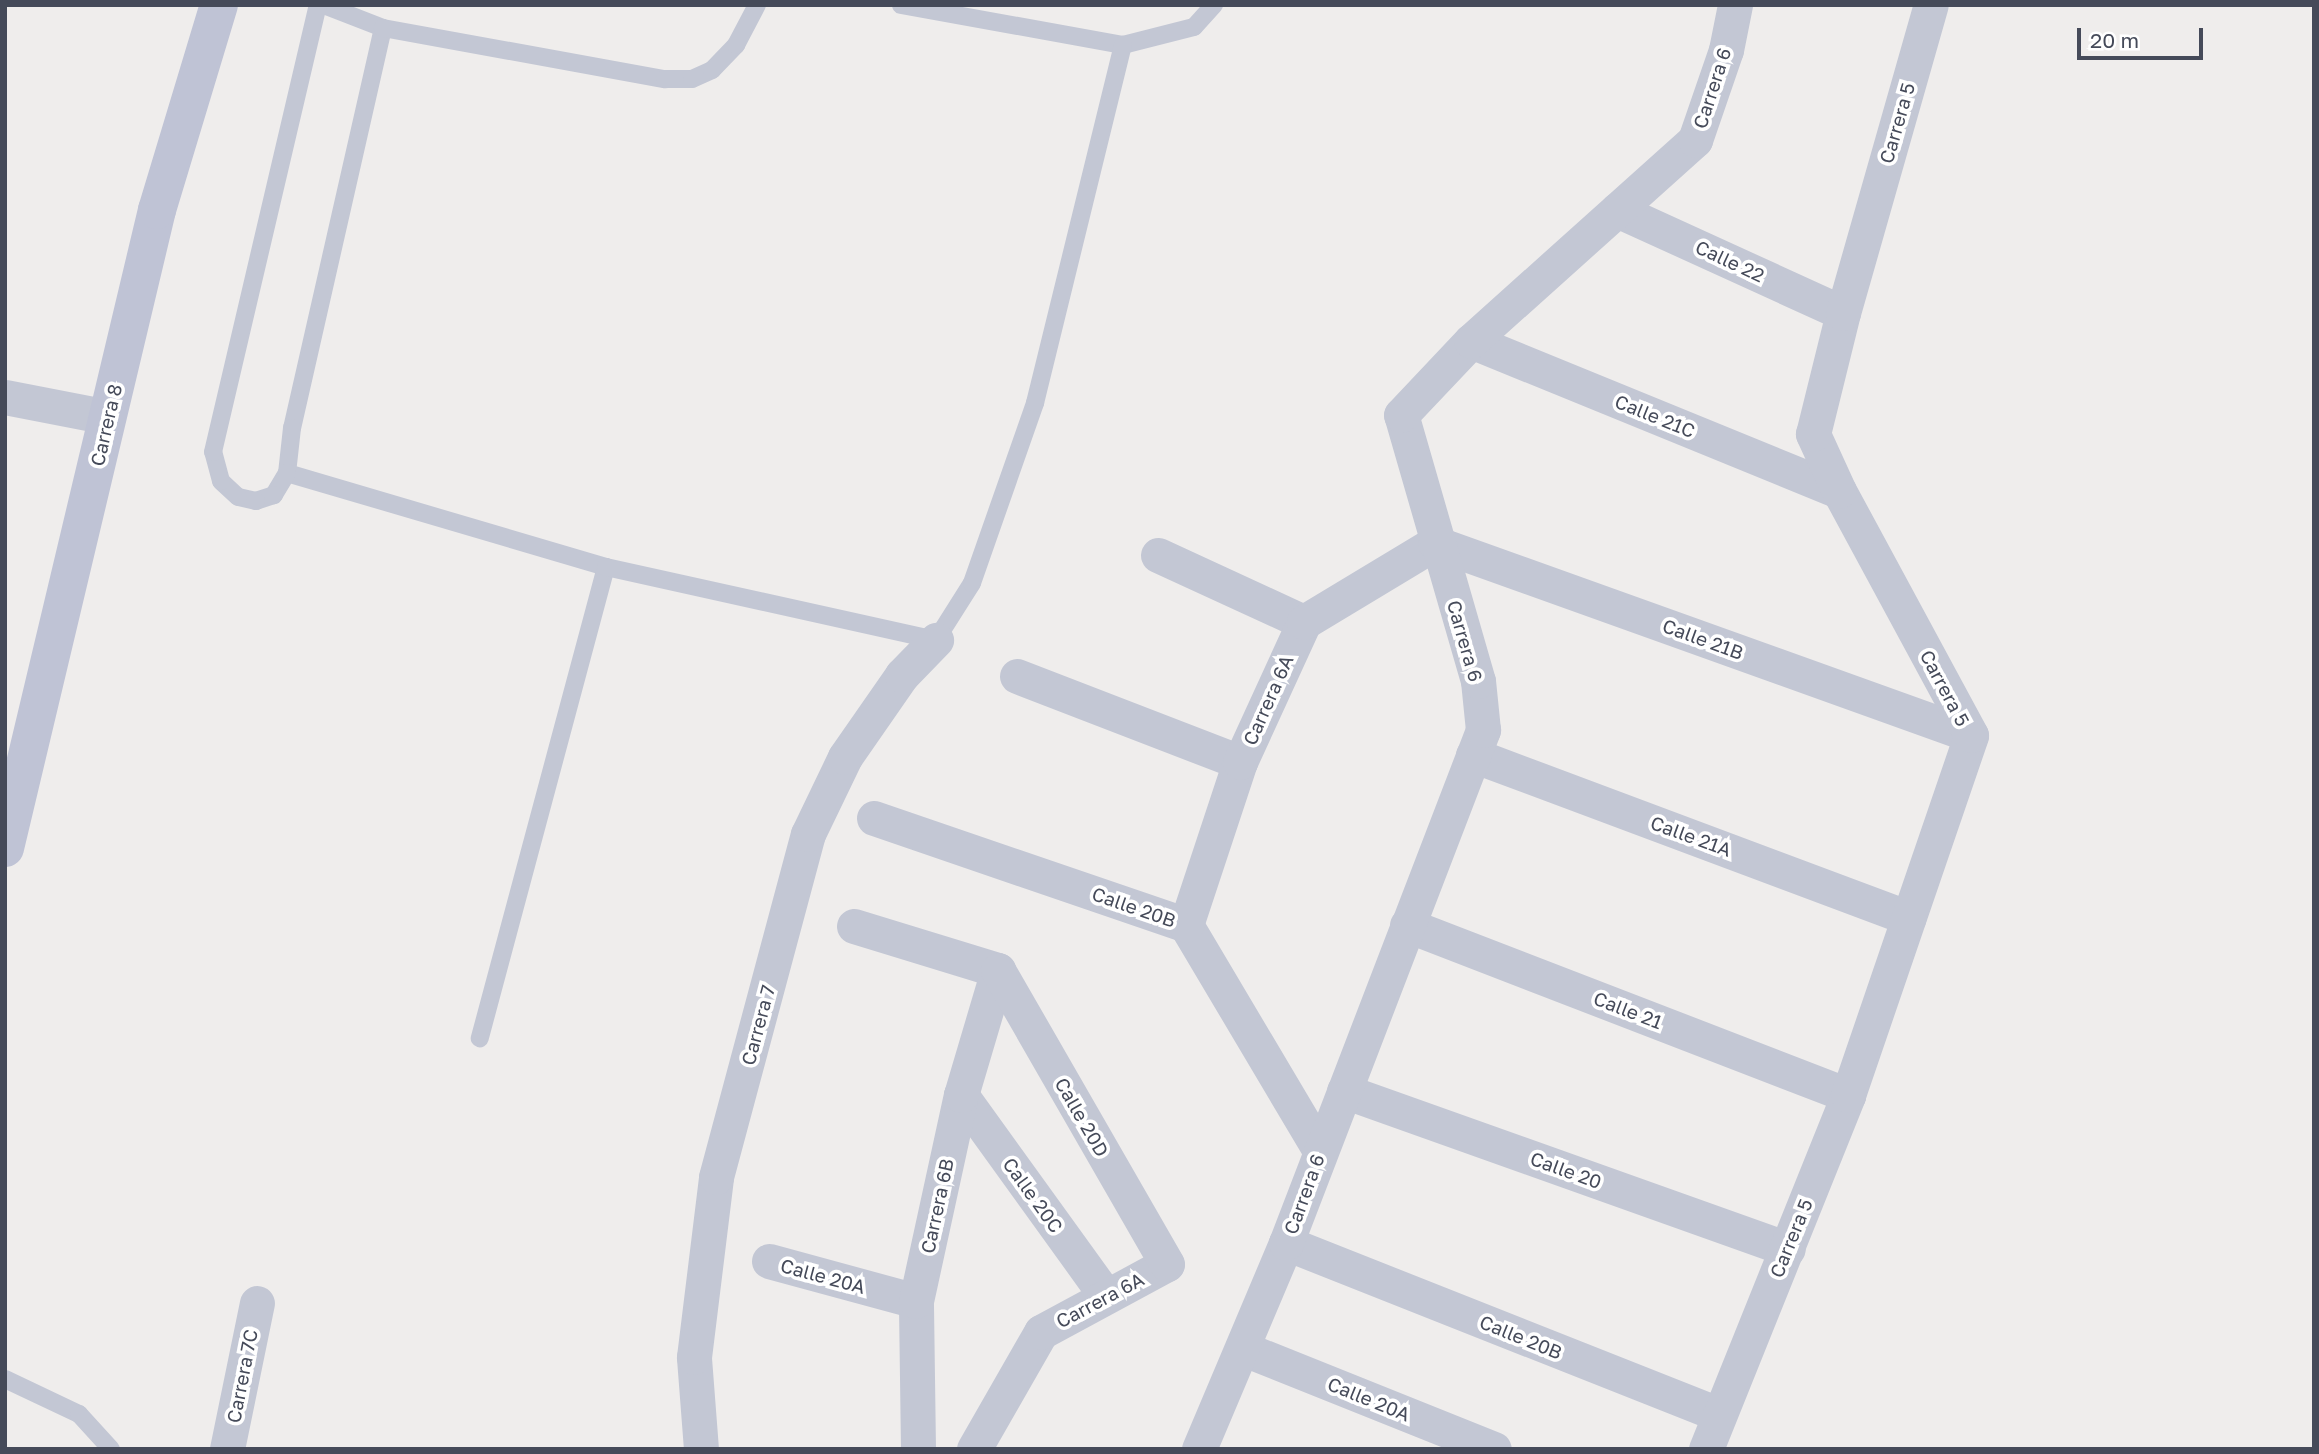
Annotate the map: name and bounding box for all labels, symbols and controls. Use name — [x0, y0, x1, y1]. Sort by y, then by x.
scale bar — [2081, 14, 2207, 58]
text: 20 m — [2090, 27, 2139, 53]
street label: Carrera 6 — [1688, 45, 1736, 131]
street label: Carrera 5 — [1875, 80, 1919, 166]
street label: Calle 22 — [1692, 235, 1768, 287]
street label: Carrera 8 — [85, 382, 127, 468]
street label: Calle 21C — [1612, 390, 1698, 442]
street label: Carrera 6 — [1443, 598, 1487, 684]
street label: Calle 21B — [1659, 614, 1747, 664]
street label: Carrera 5 — [1915, 646, 1975, 730]
street label: Carrera 6A — [1238, 651, 1298, 749]
street label: Calle 21A — [1647, 811, 1735, 861]
street label: Calle 20B — [1089, 882, 1179, 932]
street label: Carrera 7 — [736, 982, 780, 1068]
street label: Calle 21 — [1590, 987, 1666, 1033]
street label: Calle 20D — [1050, 1073, 1114, 1161]
street label: Calle 20 — [1527, 1147, 1605, 1193]
street label: Carrera 6 — [1279, 1151, 1329, 1237]
street label: Calle 20C — [998, 1153, 1068, 1237]
street label: Carrera 6B — [916, 1157, 958, 1255]
street label: Carrera 5 — [1765, 1195, 1817, 1281]
street label: Calle 20A — [778, 1254, 868, 1298]
street label: Carrera 6A — [1052, 1267, 1148, 1333]
street label: Calle 20B — [1476, 1310, 1566, 1364]
street label: Carrera 7C — [222, 1327, 262, 1425]
street label: Calle 20A — [1324, 1372, 1414, 1426]

